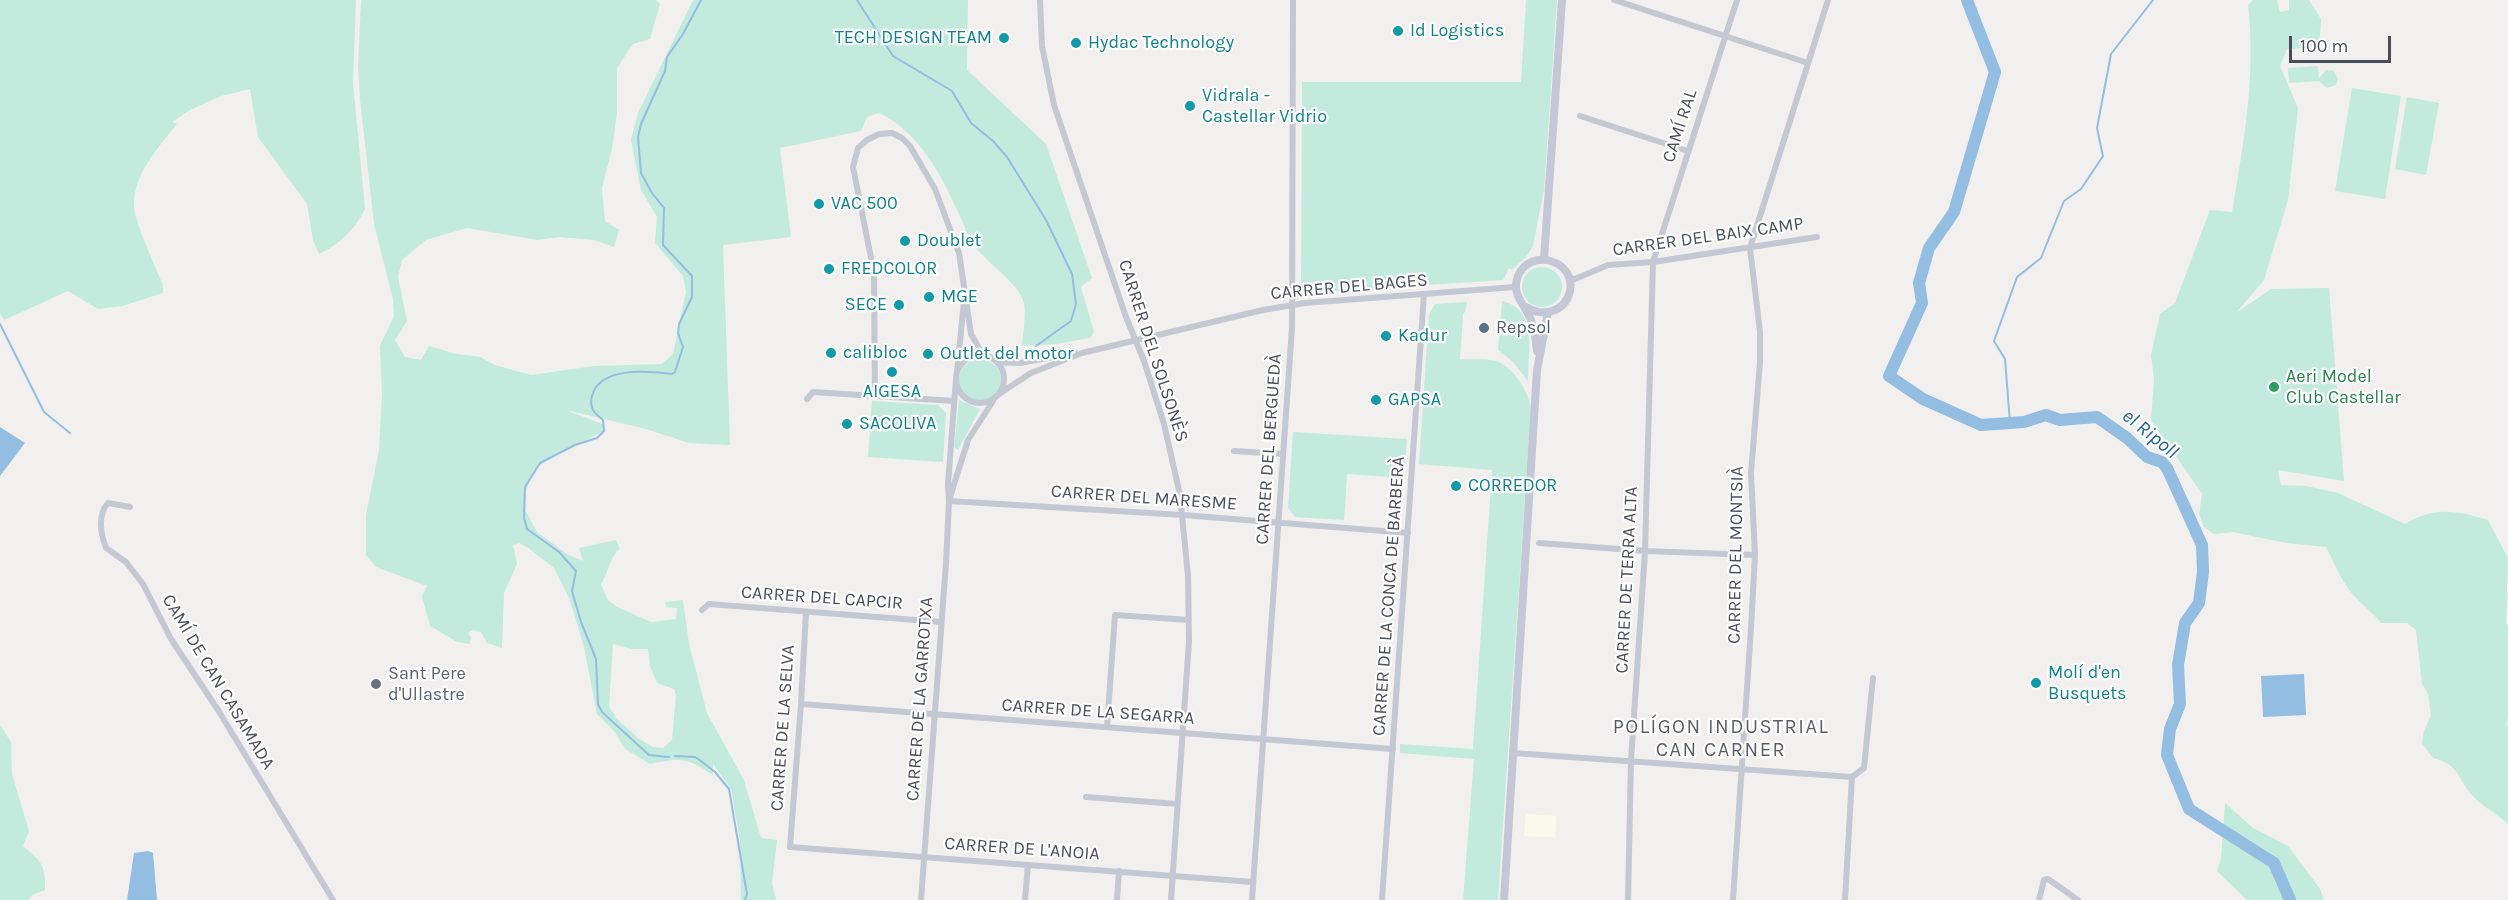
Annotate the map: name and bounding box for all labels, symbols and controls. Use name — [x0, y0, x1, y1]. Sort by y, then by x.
place label: Id Logistics — [1410, 20, 1504, 42]
marker: Id Logistics — [1391, 24, 1405, 38]
scale bar — [2292, 24, 2394, 62]
place label: TECH DESIGN TEAM — [835, 27, 992, 49]
marker: TECH DESIGN TEAM — [997, 31, 1011, 45]
place label: Hydac Technology — [1088, 32, 1234, 54]
text: 100 m — [2300, 35, 2348, 57]
marker: Hydac Technology — [1069, 36, 1083, 50]
place label: Vidrala - Castellar Vidrio — [1202, 85, 1327, 128]
street label: CAMÍ RAL — [1658, 87, 1702, 165]
marker: Vidrala - Castellar Vidrio — [1183, 99, 1197, 113]
place label: VAC 500 — [831, 193, 898, 215]
marker: VAC 500 — [812, 197, 826, 211]
street label: CARRER DEL BAIX CAMP — [1611, 213, 1805, 261]
place label: Doublet — [917, 230, 981, 252]
marker: Doublet — [898, 234, 912, 248]
street label: CARRER DEL SOLSONÈS — [1113, 257, 1193, 445]
place label: FREDCOLOR — [841, 258, 937, 280]
marker: FREDCOLOR — [822, 262, 836, 276]
street label: CARRER DEL BAGES — [1270, 269, 1428, 305]
place label: MGE — [941, 286, 978, 308]
marker: MGE — [922, 290, 936, 304]
place label: SECE — [845, 294, 887, 316]
marker: SECE — [892, 298, 906, 312]
place label: Repsol — [1496, 317, 1551, 339]
marker: Repsol — [1477, 321, 1491, 335]
place label: Kadur — [1398, 325, 1447, 347]
marker: Kadur — [1379, 329, 1393, 343]
place label: calibloc — [843, 342, 907, 364]
place label: Outlet del motor — [940, 343, 1074, 365]
marker: calibloc — [824, 346, 838, 360]
marker: Outlet del motor — [921, 347, 935, 361]
street label: CARRER DEL BERGUEDÀ — [1252, 353, 1286, 545]
marker: AIGESA — [885, 365, 899, 379]
place label: Aeri Model Club Castellar — [2286, 366, 2401, 409]
marker: Aeri Model Club Castellar — [2267, 380, 2281, 394]
place label: AIGESA — [863, 381, 921, 403]
place label: GAPSA — [1388, 389, 1441, 411]
marker: GAPSA — [1369, 393, 1383, 407]
water label: el Ripoll — [2117, 404, 2183, 464]
place label: SACOLIVA — [859, 413, 936, 435]
marker: SACOLIVA — [840, 417, 854, 431]
street label: CARRER DE LA CONCA DE BARBERÀ — [1368, 455, 1410, 737]
street label: CARRER DEL MONTSIÀ — [1724, 466, 1748, 644]
place label: CORREDOR — [1468, 475, 1557, 497]
marker: CORREDOR — [1449, 479, 1463, 493]
street label: CARRER DEL MARESME — [1050, 481, 1238, 515]
street label: CARRER DE TERRA ALTA — [1611, 486, 1643, 674]
street label: CARRER DEL CAPCIR — [740, 582, 904, 614]
street label: CAMÍ DE CAN CASAMADA — [157, 590, 279, 774]
street label: CARRER DE LA GARROTXA — [902, 596, 938, 802]
street label: CARRER DE LA SELVA — [766, 644, 800, 812]
place label: Molí d'en Busquets — [2048, 662, 2126, 704]
place label: Sant Pere d'Ullastre — [388, 663, 466, 706]
marker: Molí d'en Busquets — [2029, 676, 2043, 690]
marker: Sant Pere d'Ullastre — [369, 677, 383, 691]
street label: CARRER DE LA SEGARRA — [1001, 694, 1195, 730]
district label: POLÍGON INDUSTRIAL CAN CARNER — [1613, 715, 1829, 762]
street label: CARRER DE L'ANOIA — [944, 833, 1100, 865]

